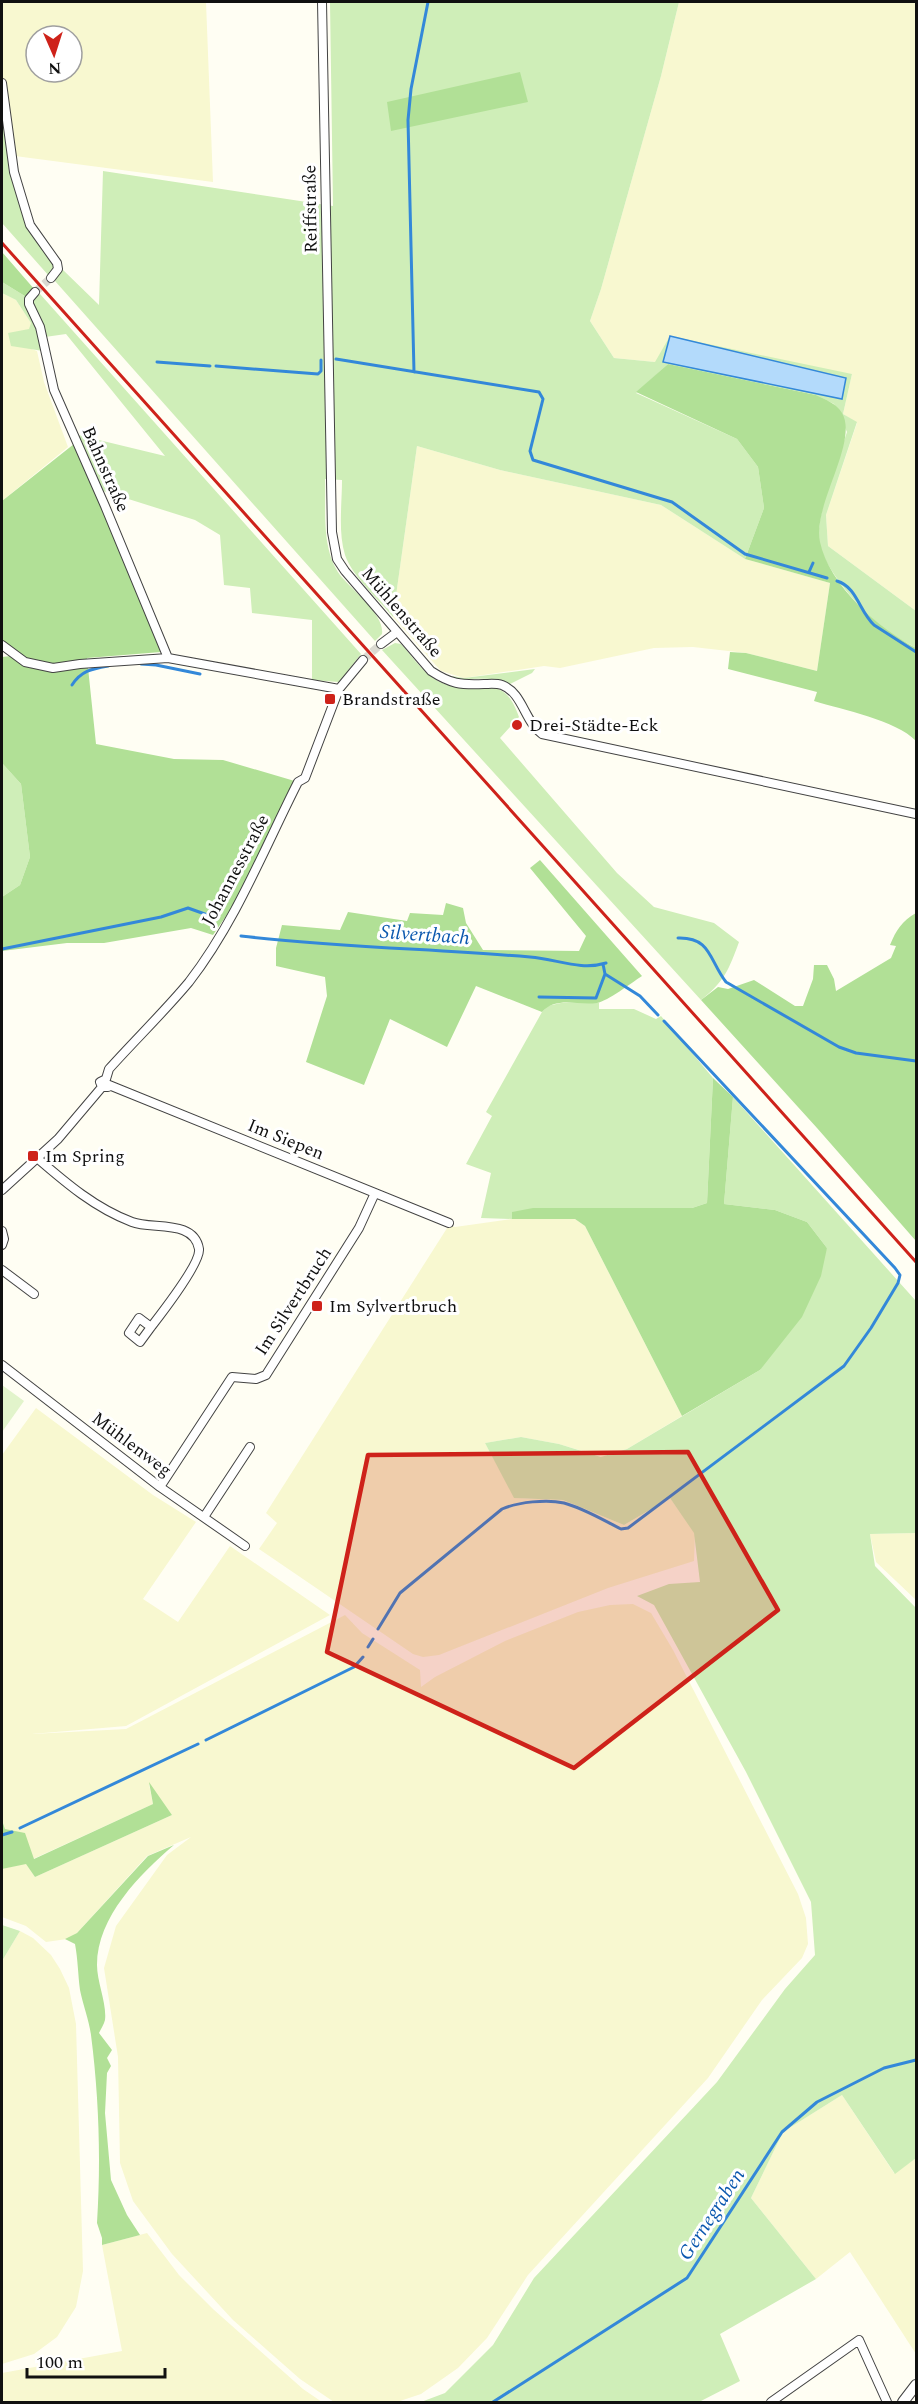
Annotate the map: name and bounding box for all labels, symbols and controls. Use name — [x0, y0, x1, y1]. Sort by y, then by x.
north arrow — [24, 24, 84, 84]
text: N — [48, 56, 62, 80]
street label: Reiffstraße — [296, 165, 325, 253]
street label: Bahnstraße — [75, 422, 136, 516]
street label: Mühlenstraße — [355, 561, 449, 664]
place label: Brandstraße — [342, 686, 440, 713]
marker: Brandstraße — [323, 692, 337, 706]
place label: Drei-Städte-Eck — [529, 712, 659, 739]
marker: Drei-Städte-Eck — [510, 718, 524, 732]
street label: Johannesstraße — [195, 810, 276, 931]
water label: Silvertbach — [379, 917, 471, 953]
street label: Im Siepen — [243, 1112, 328, 1167]
place label: Im Spring — [45, 1143, 125, 1170]
marker: Im Spring — [26, 1149, 40, 1163]
street label: Im Silvertbruch — [248, 1242, 339, 1361]
place label: Im Sylvertbruch — [329, 1293, 457, 1320]
marker: Im Sylvertbruch — [310, 1299, 324, 1313]
street label: Mühlenweg — [86, 1405, 177, 1484]
water label: Gernegraben — [671, 2162, 753, 2266]
scale bar — [27, 2341, 165, 2379]
text: 100 m — [36, 2349, 83, 2376]

